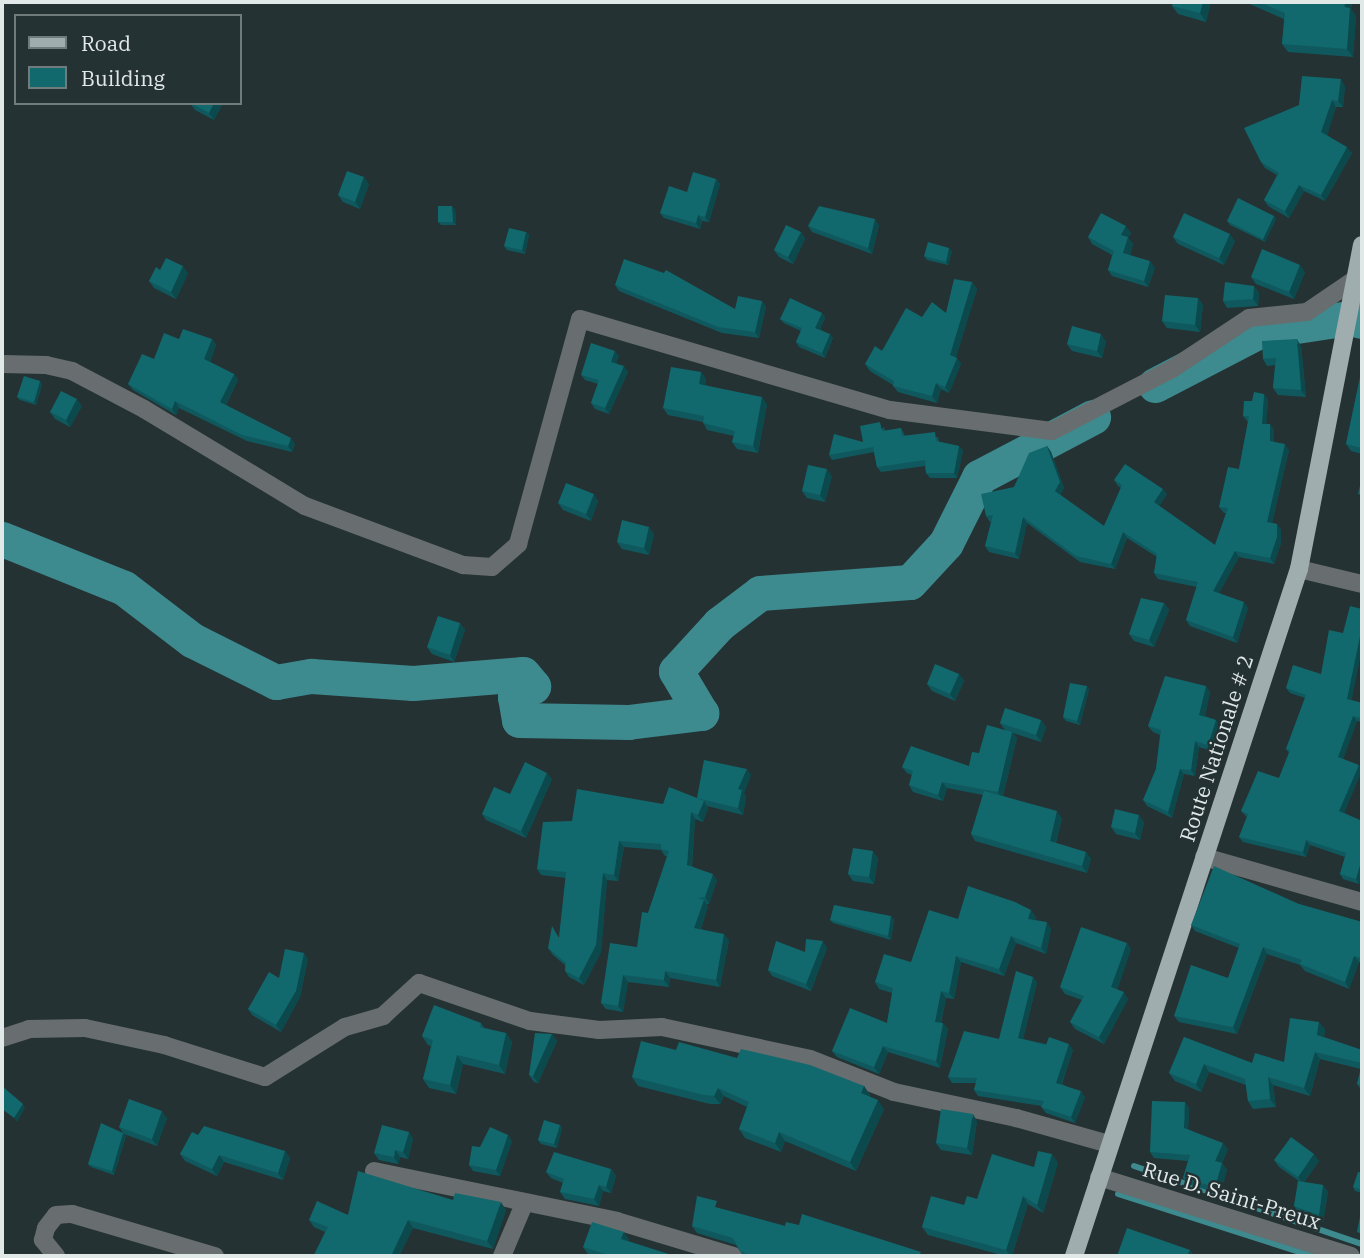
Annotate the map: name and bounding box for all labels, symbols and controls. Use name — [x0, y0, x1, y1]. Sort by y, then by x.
legend — [14, 14, 242, 105]
text: Road — [81, 29, 131, 57]
text: Building — [81, 64, 165, 92]
street label: Route Nationale # 2 — [1174, 651, 1258, 845]
street label: Rue D. Saint-Preux — [1140, 1156, 1324, 1234]

